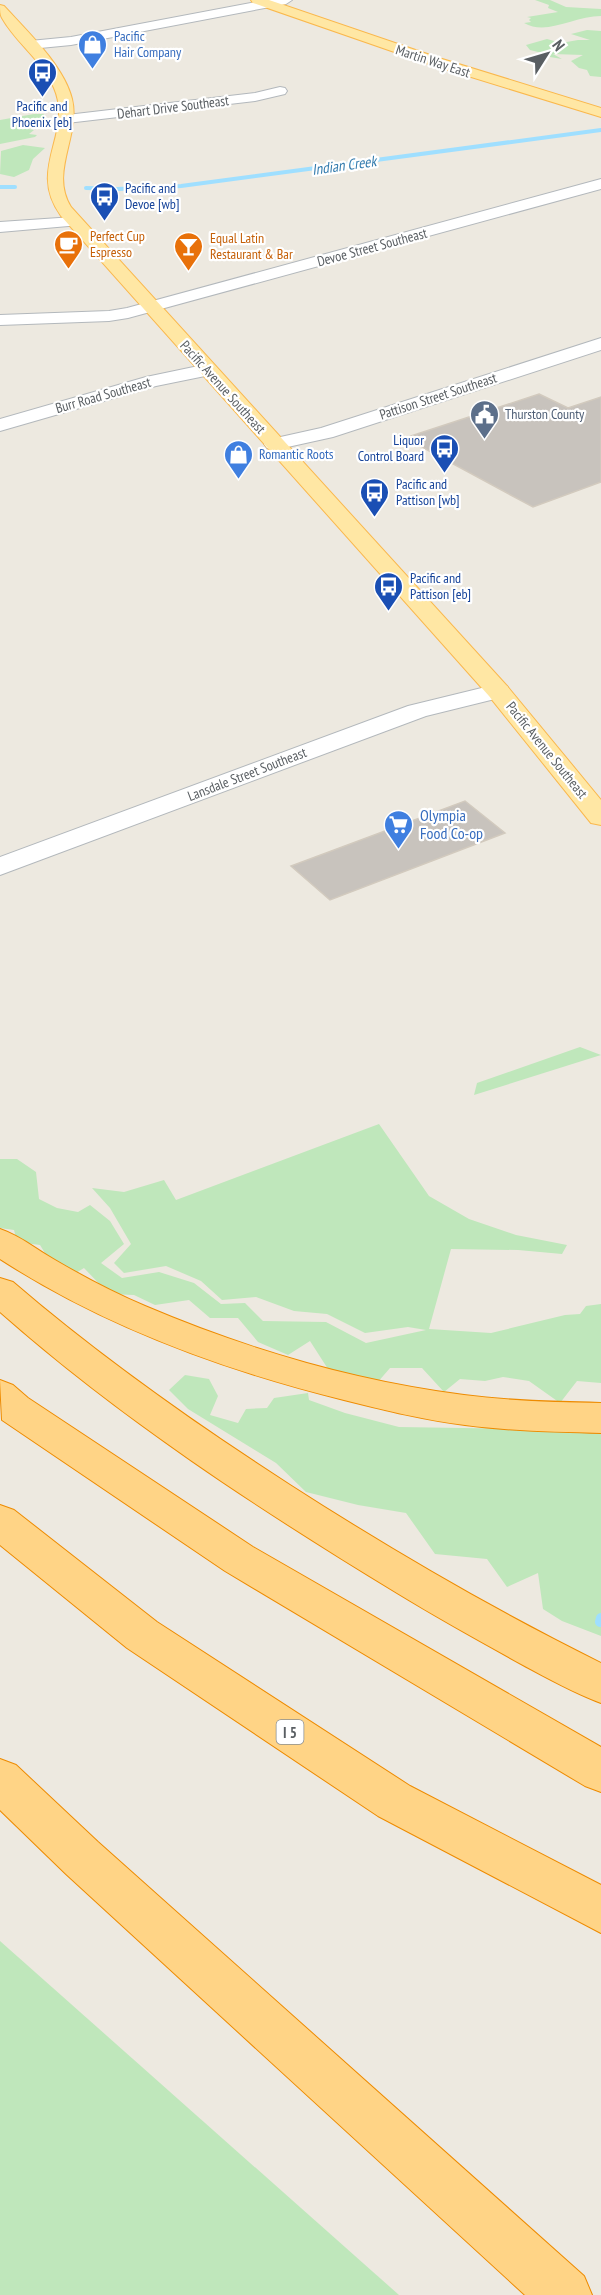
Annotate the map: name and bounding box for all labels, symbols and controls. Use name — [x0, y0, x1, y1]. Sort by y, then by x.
north arrow — [517, 24, 577, 84]
place label: Pacific Hair Company — [114, 27, 182, 61]
shop icon: Pacific Hair Company — [77, 28, 109, 70]
text: N — [548, 36, 570, 54]
street label: Martin Way East — [394, 41, 473, 82]
bus stop icon: Pacific and Phoenix [eb] — [26, 56, 58, 98]
street label: Dehart Drive Southeast — [116, 91, 230, 123]
place label: Pacific and Phoenix [eb] — [12, 97, 72, 131]
water label: Indian Creek — [311, 151, 379, 179]
place label: Pacific and Devoe [wb] — [125, 179, 179, 213]
bus stop icon: Pacific and Devoe [wb] — [88, 180, 120, 222]
street label: Devoe Street Southeast — [315, 224, 429, 270]
place label: Perfect Cup Espresso — [90, 227, 145, 261]
cafe icon: Perfect Cup Espresso — [53, 228, 85, 270]
place label: Equal Latin Restaurant & Bar — [210, 229, 293, 263]
bar icon: Equal Latin Restaurant & Bar — [173, 230, 205, 272]
street label: Pacific Avenue Southeast — [176, 337, 270, 438]
street label: Pattison Street Southeast — [377, 369, 499, 423]
street label: Burr Road Southeast — [53, 373, 153, 417]
public building icon: Thurston County — [468, 398, 500, 440]
place label: Thurston County — [505, 405, 585, 423]
place label: Liquor Control Board — [358, 431, 424, 465]
bus stop icon: Liquor Control Board — [429, 432, 461, 474]
shop icon: Romantic Roots — [222, 438, 254, 480]
place label: Romantic Roots — [259, 445, 334, 463]
place label: Pacific and Pattison [wb] — [396, 475, 459, 509]
bus stop icon: Pacific and Pattison [wb] — [359, 476, 391, 518]
place label: Pacific and Pattison [eb] — [410, 569, 471, 603]
bus stop icon: Pacific and Pattison [eb] — [373, 570, 405, 612]
street label: Pacific Avenue Southeast — [502, 698, 592, 802]
street label: Lansdale Street Southeast — [185, 743, 309, 805]
place label: Olympia Food Co-op — [420, 805, 483, 843]
supermarket icon: Olympia Food Co-op — [383, 808, 415, 850]
road number: I 5 — [276, 1720, 304, 1744]

